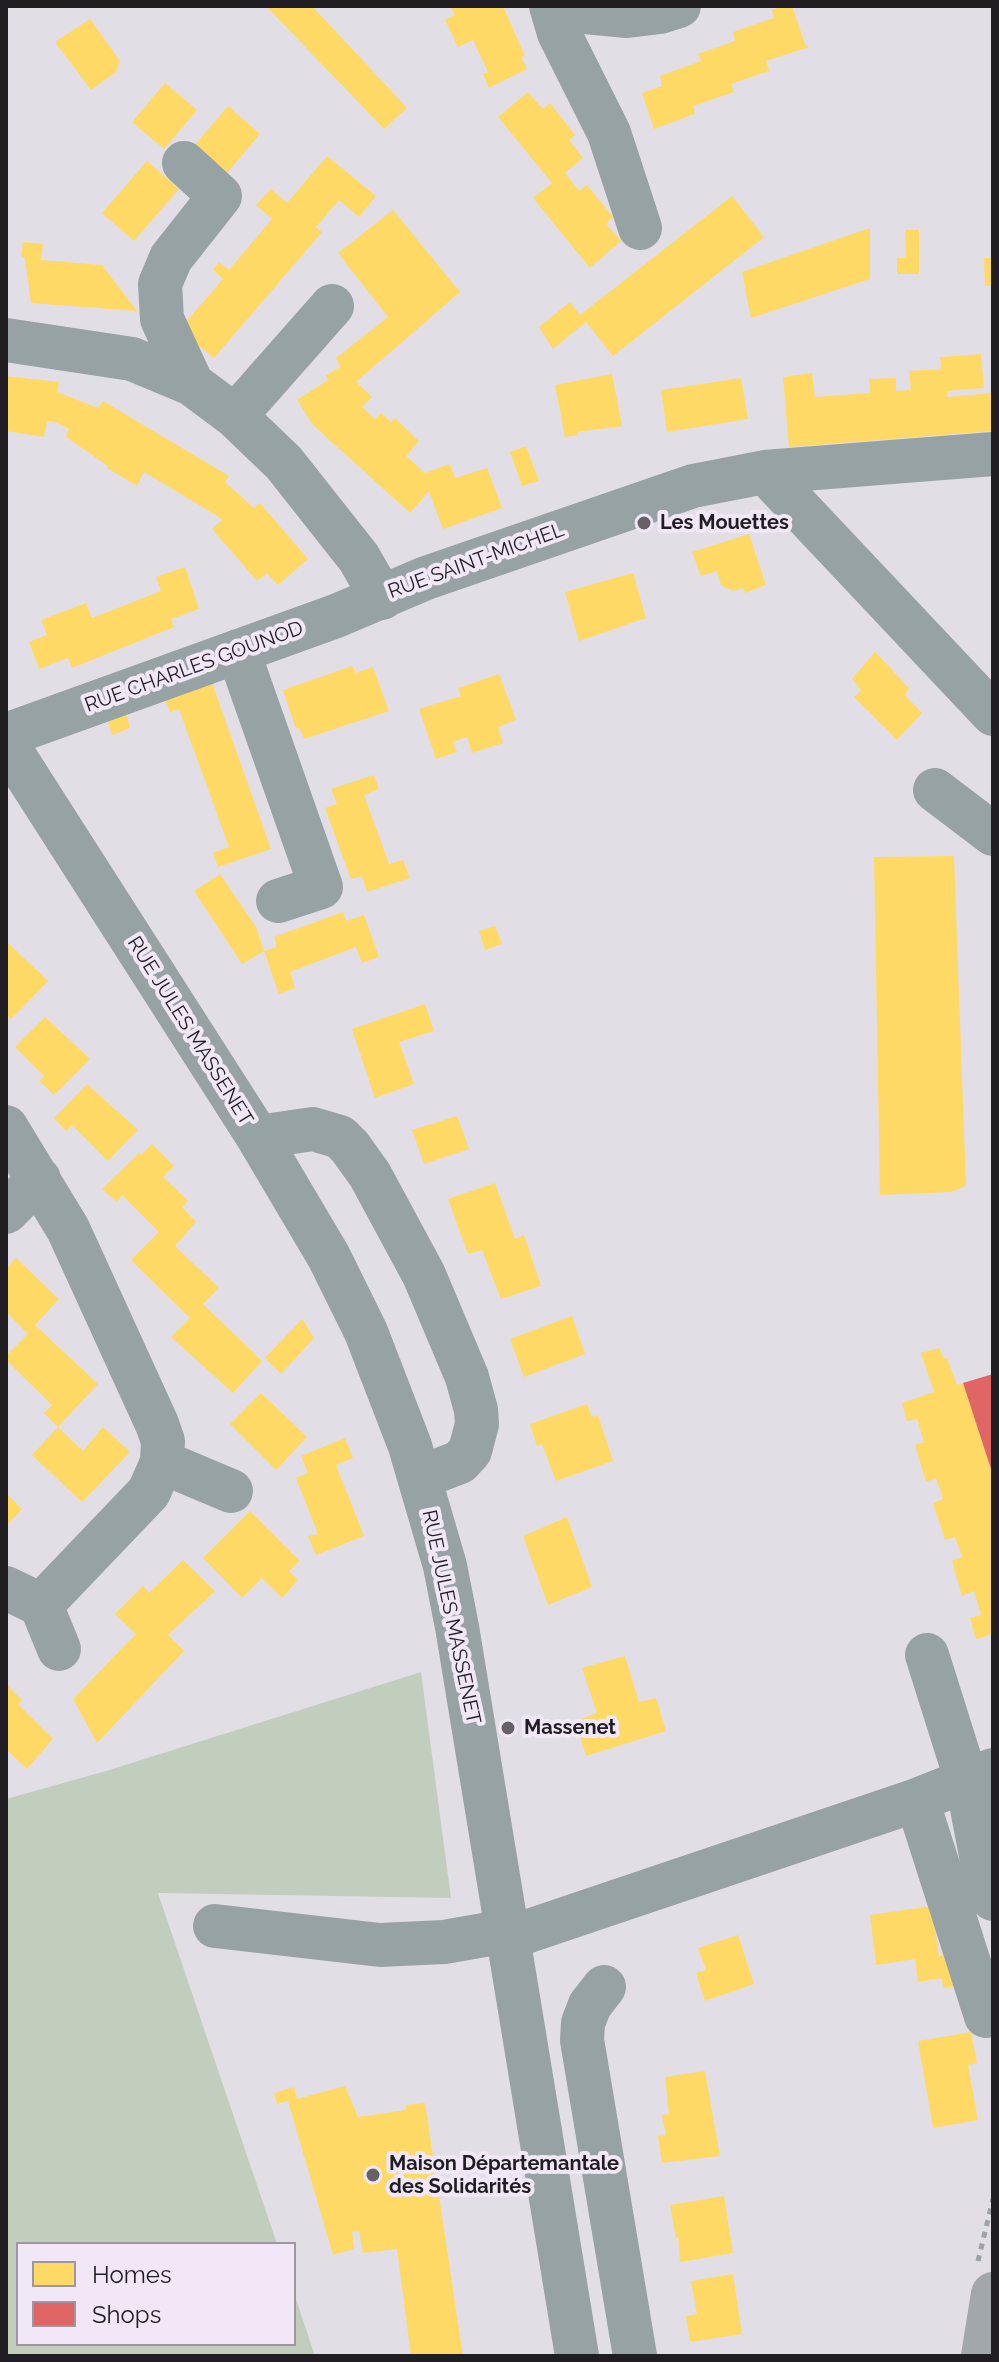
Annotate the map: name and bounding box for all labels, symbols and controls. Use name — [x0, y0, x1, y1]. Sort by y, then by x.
place label: Les Mouettes — [660, 511, 789, 535]
marker: Les Mouettes — [635, 514, 653, 532]
street label: RUE SAINT-MICHEL — [385, 518, 567, 604]
street label: RUE CHARLES GOUNOD — [82, 616, 306, 718]
street label: RUE JULES MASSENET — [122, 932, 258, 1130]
street label: RUE JULES MASSENET — [417, 1508, 485, 1726]
place label: Massenet — [524, 1716, 616, 1740]
marker: Massenet — [499, 1719, 517, 1737]
place label: Maison Départemantale des Solidarités — [389, 2152, 619, 2199]
marker: Maison Départemantale des Solidarités — [364, 2166, 382, 2184]
legend — [16, 2242, 296, 2346]
text: Homes — [92, 2260, 172, 2289]
text: Shops — [92, 2300, 161, 2329]

